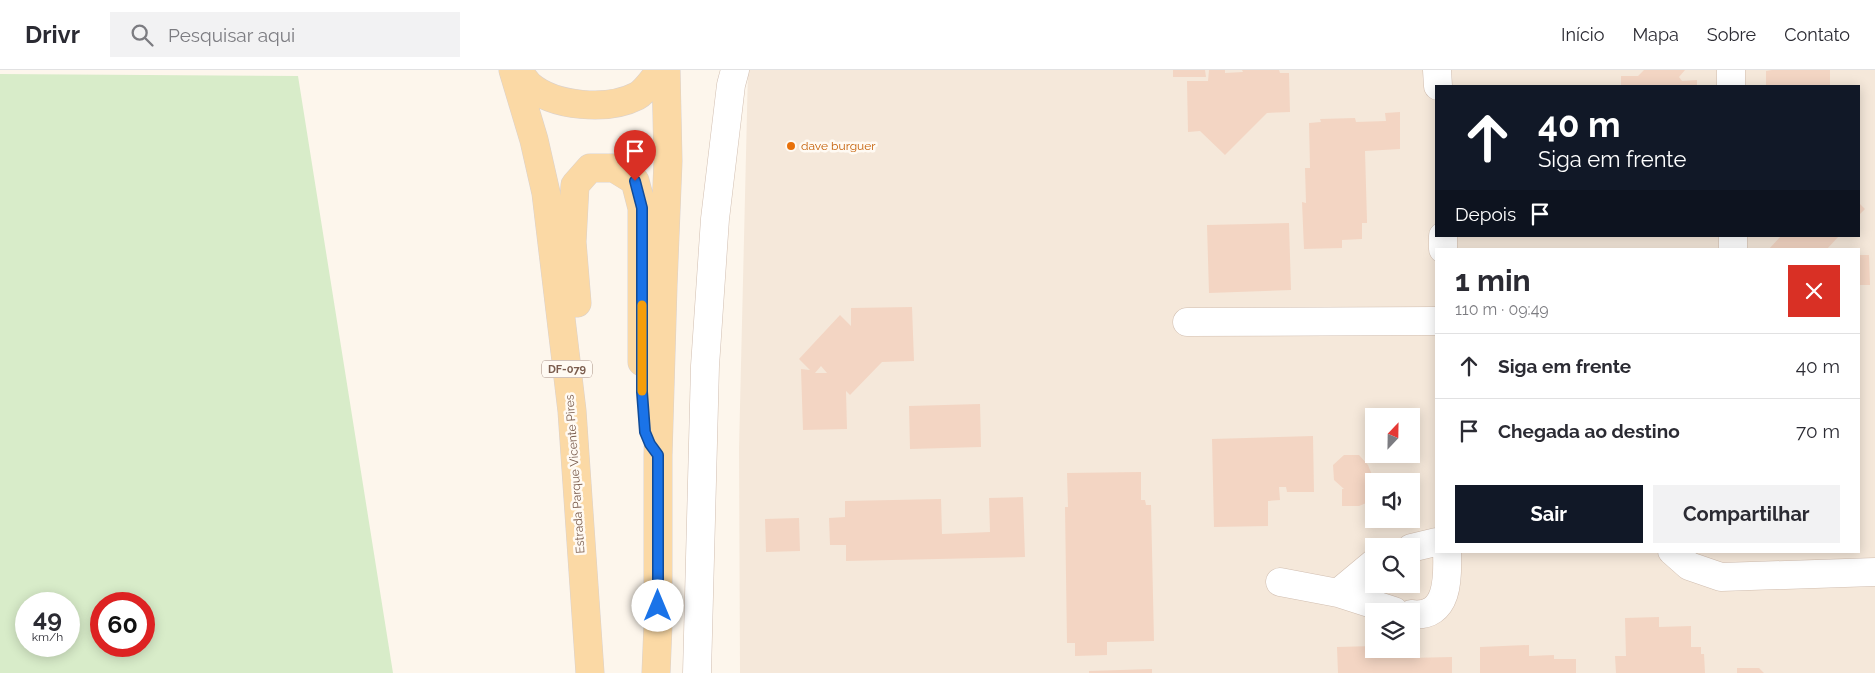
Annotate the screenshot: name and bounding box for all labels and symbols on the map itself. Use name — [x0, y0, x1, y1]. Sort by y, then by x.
pin — [614, 130, 656, 181]
place label: dave burguer — [801, 139, 876, 153]
marker: dave burguer — [785, 140, 797, 152]
road number: DF-079 — [542, 360, 592, 378]
street label: Estrada Parque Vicente Pires — [562, 394, 588, 554]
north arrow — [1365, 408, 1420, 462]
position arrow — [631, 579, 683, 631]
speed limit sign: 60 — [90, 592, 155, 657]

